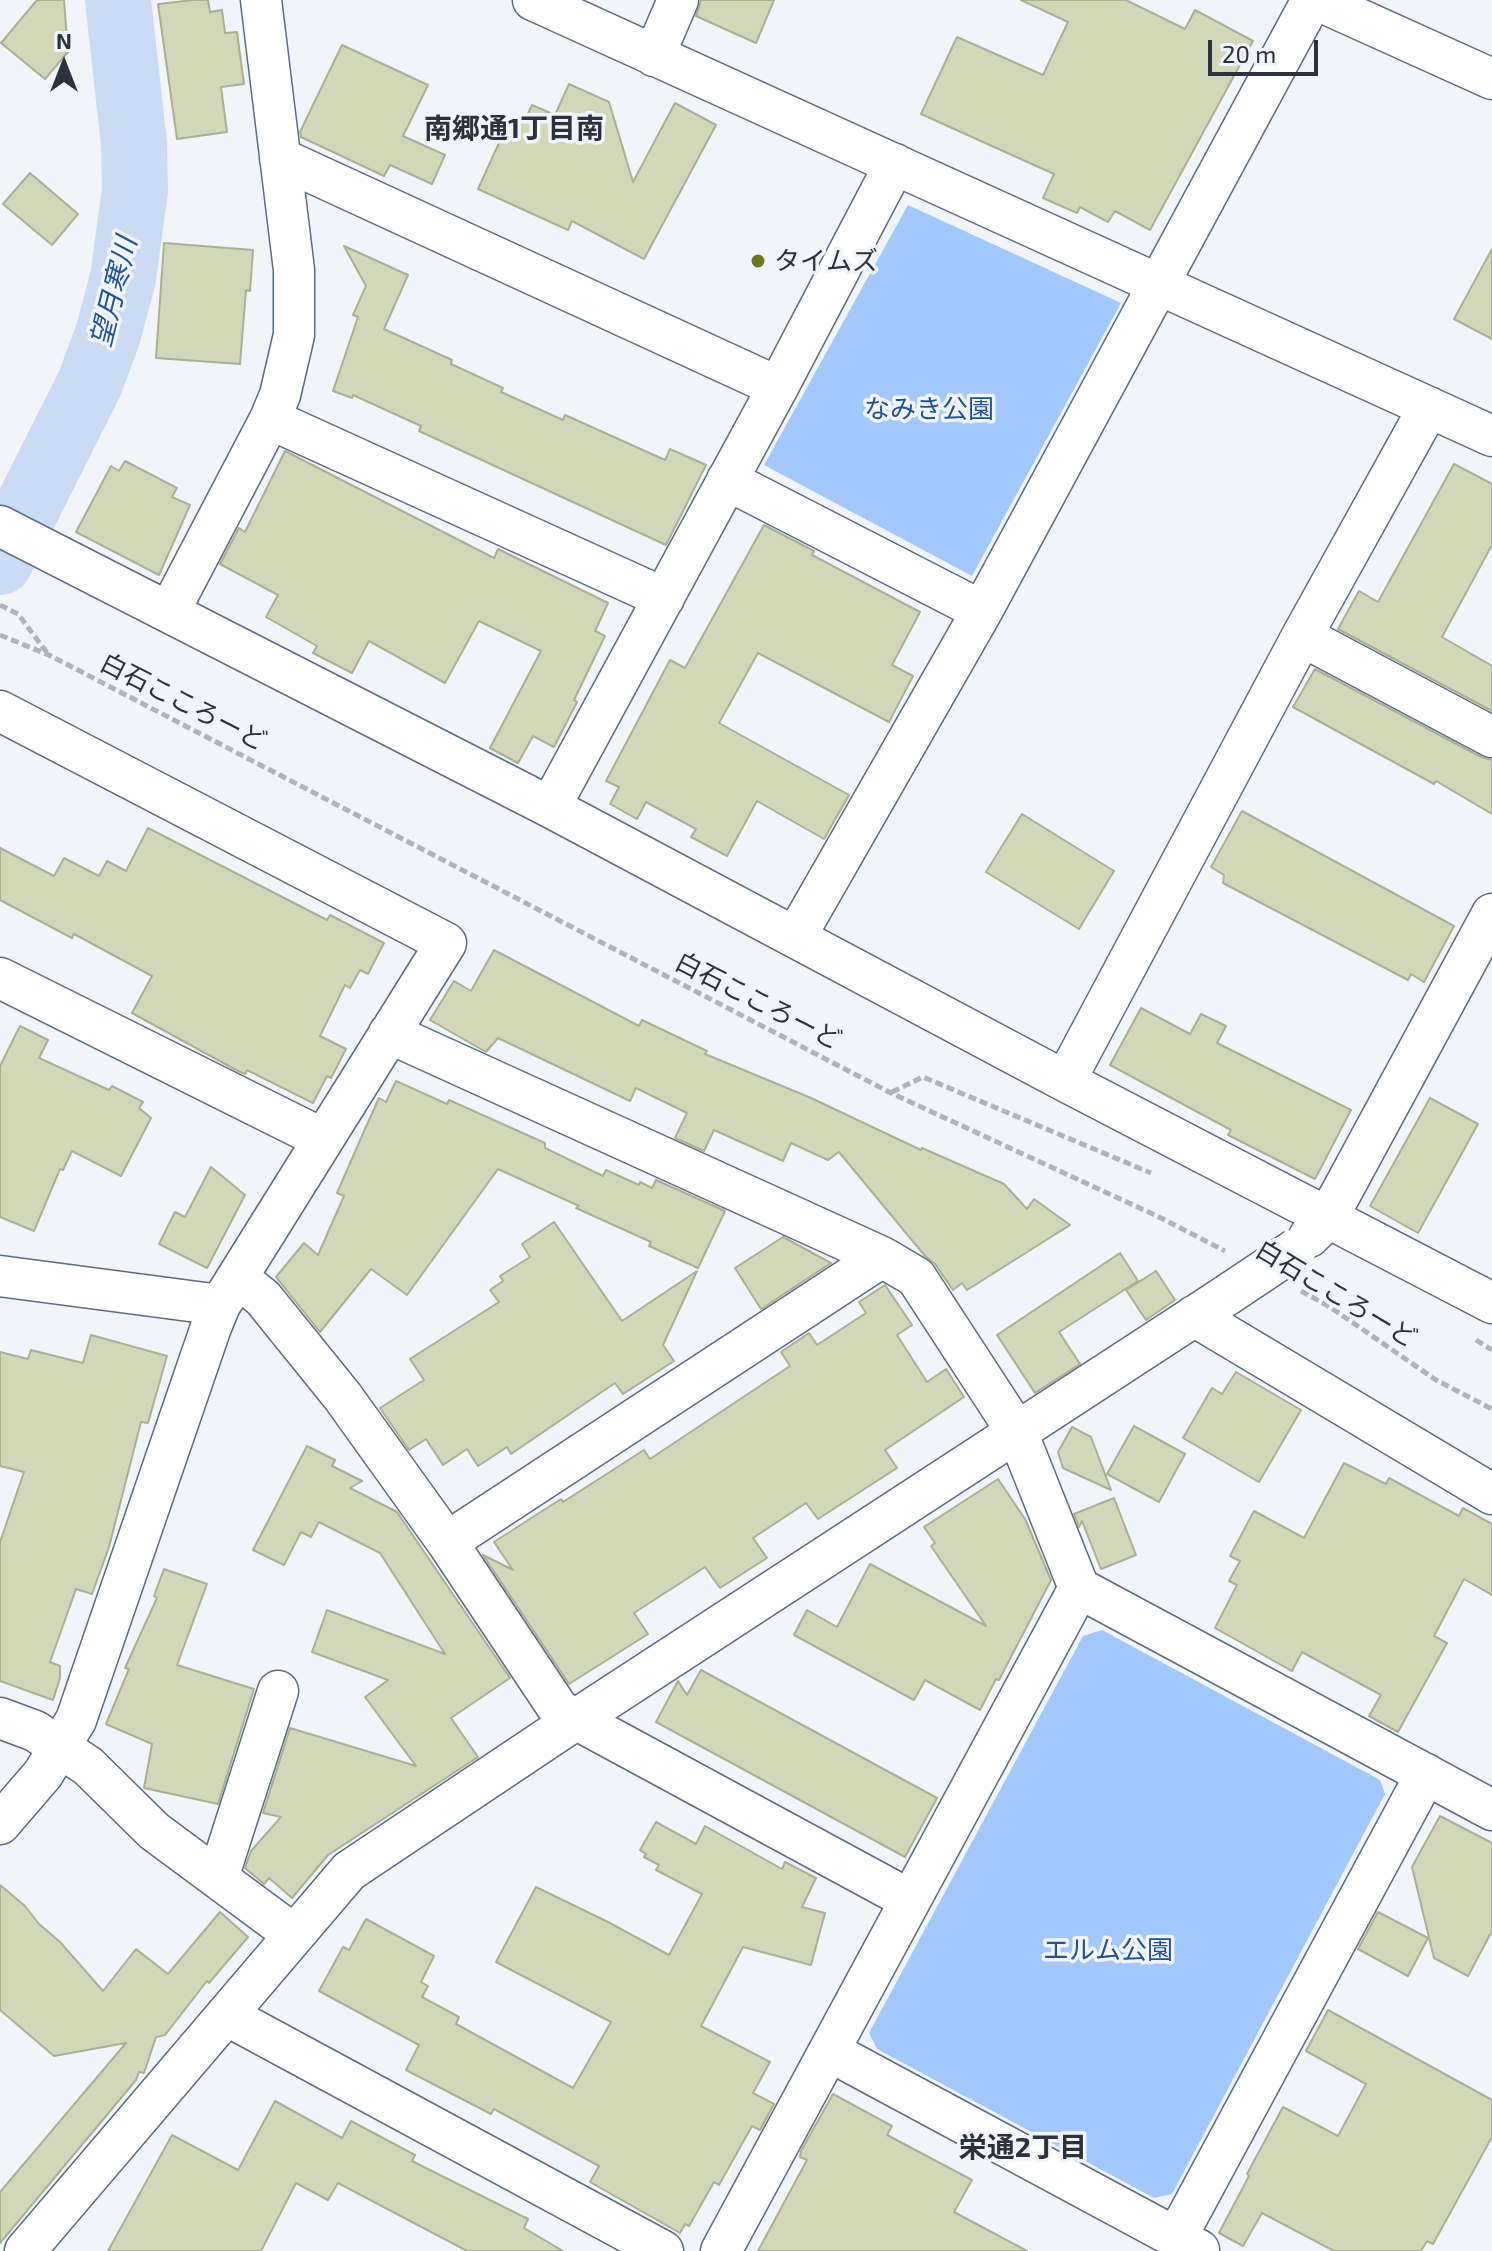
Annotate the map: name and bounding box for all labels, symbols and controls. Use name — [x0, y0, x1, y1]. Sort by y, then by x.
north arrow — [24, 24, 104, 104]
scale bar — [1212, 24, 1322, 74]
text: N — [56, 27, 72, 53]
text: 20 m — [1222, 39, 1276, 68]
district label: 南郷通1丁目南 — [424, 112, 604, 146]
water label: 望月寒川 — [84, 234, 144, 350]
place label: タイムズ — [774, 245, 878, 277]
marker: タイムズ — [749, 252, 767, 270]
park label: なみき公園 — [864, 393, 994, 425]
street label: 白石こころーど — [95, 647, 271, 757]
street label: 白石こころーど — [670, 946, 846, 1056]
street label: 白石こころーど — [1250, 1234, 1422, 1354]
park label: エルム公園 — [1043, 1934, 1173, 1966]
district label: 栄通2丁目 — [959, 2131, 1087, 2165]

